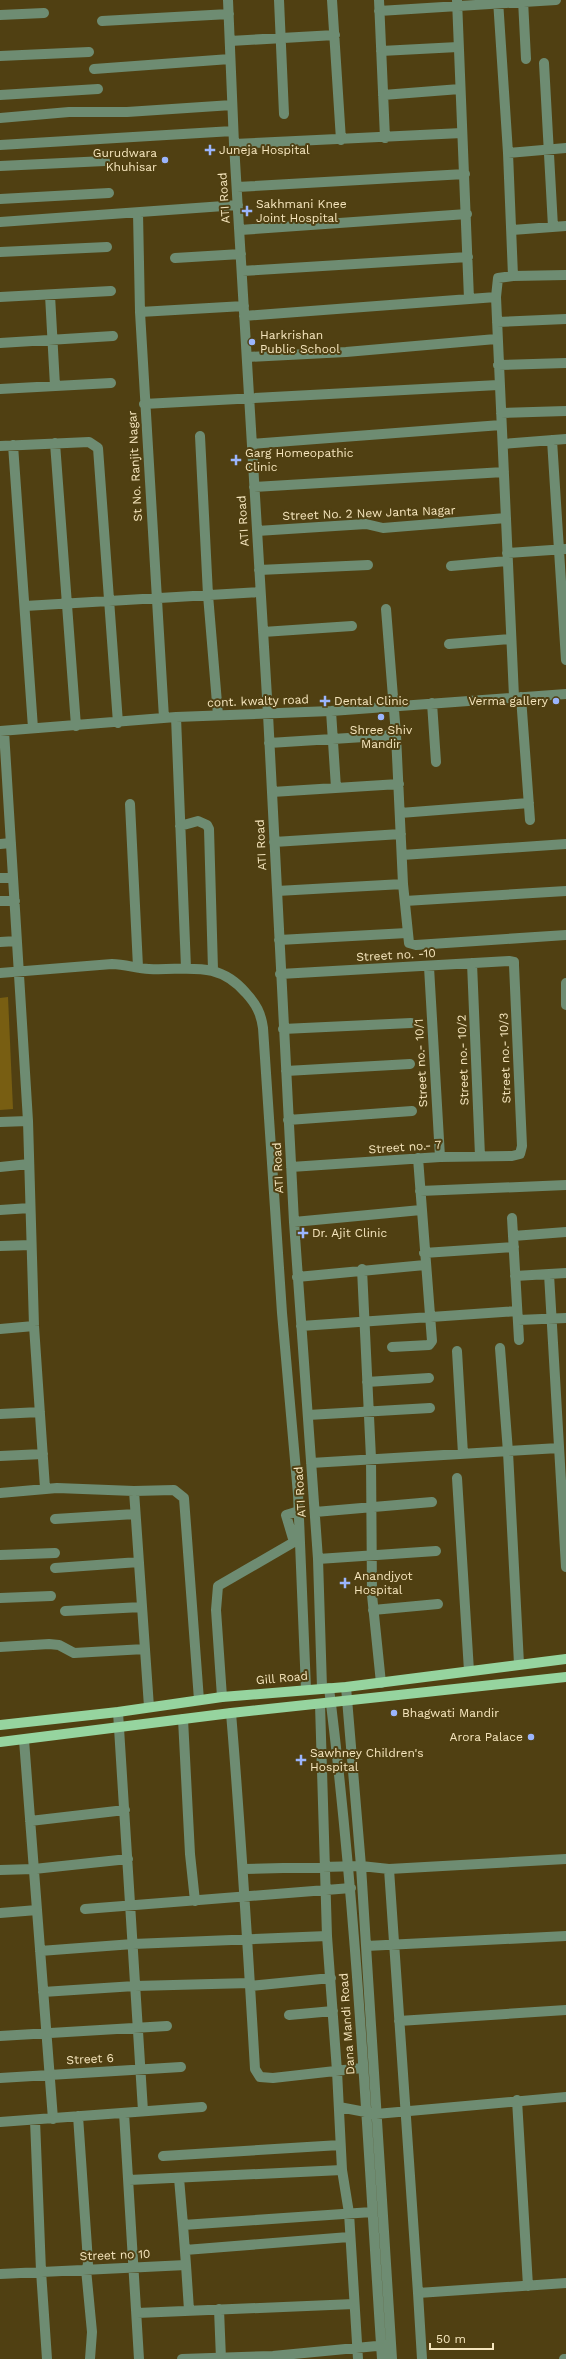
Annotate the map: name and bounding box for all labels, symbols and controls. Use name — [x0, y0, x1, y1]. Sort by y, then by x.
place label: Juneja Hospital — [219, 143, 310, 157]
marker: Juneja Hospital — [204, 144, 216, 156]
place label: Gurudwara Khuhisar — [93, 146, 157, 174]
marker: Gurudwara Khuhisar — [160, 155, 170, 165]
street label: ATI Road — [215, 172, 233, 224]
place label: Sakhmani Knee Joint Hospital — [256, 197, 347, 225]
marker: Sakhmani Knee Joint Hospital — [241, 205, 253, 217]
place label: Harkrishan Public School — [260, 328, 340, 356]
marker: Harkrishan Public School — [247, 337, 257, 347]
street label: St No. Ranjit Nagar — [125, 410, 145, 522]
place label: Garg Homeopathic Clinic — [245, 446, 354, 474]
marker: Garg Homeopathic Clinic — [230, 454, 242, 466]
street label: ATI Road — [234, 495, 252, 547]
street label: Street No. 2 New Janta Nagar — [282, 503, 456, 523]
street label: cont. kwalty road — [207, 692, 309, 710]
place label: Dental Clinic — [334, 694, 409, 708]
place label: Verma gallery — [468, 694, 549, 708]
marker: Dental Clinic — [319, 695, 331, 707]
marker: Verma gallery — [551, 696, 561, 706]
marker: Shree Shiv Mandir — [376, 712, 386, 722]
place label: Shree Shiv Mandir — [350, 723, 413, 751]
street label: ATI Road — [253, 819, 269, 871]
street label: Street no. -10 — [356, 946, 436, 964]
street label: Street no.- 10/3 — [496, 1012, 514, 1104]
street label: Street no.- 10/2 — [454, 1014, 472, 1106]
street label: Street no.- 10/1 — [412, 1018, 430, 1108]
street label: Street no.- 7 — [368, 1137, 442, 1157]
street label: ATI Road — [270, 1142, 286, 1194]
place label: Dr. Ajit Clinic — [312, 1226, 387, 1240]
marker: Dr. Ajit Clinic — [297, 1227, 309, 1239]
street label: ATI Road — [291, 1466, 309, 1518]
place label: Anandjyot Hospital — [354, 1569, 413, 1597]
marker: Anandjyot Hospital — [339, 1577, 351, 1589]
street label: Gill Road — [255, 1669, 309, 1687]
place label: Bhagwati Mandir — [402, 1706, 499, 1720]
marker: Bhagwati Mandir — [389, 1708, 399, 1718]
place label: Arora Palace — [450, 1730, 523, 1744]
marker: Arora Palace — [526, 1732, 536, 1742]
place label: Sawhney Children's Hospital — [310, 1746, 424, 1774]
marker: Sawhney Children's Hospital — [295, 1754, 307, 1766]
street label: Dana Mandi Road — [336, 1973, 358, 2075]
street label: Street 6 — [66, 2051, 114, 2067]
street label: Street no 10 — [79, 2247, 151, 2263]
scale bar — [430, 2325, 493, 2351]
text: 50 m — [436, 2332, 466, 2346]

